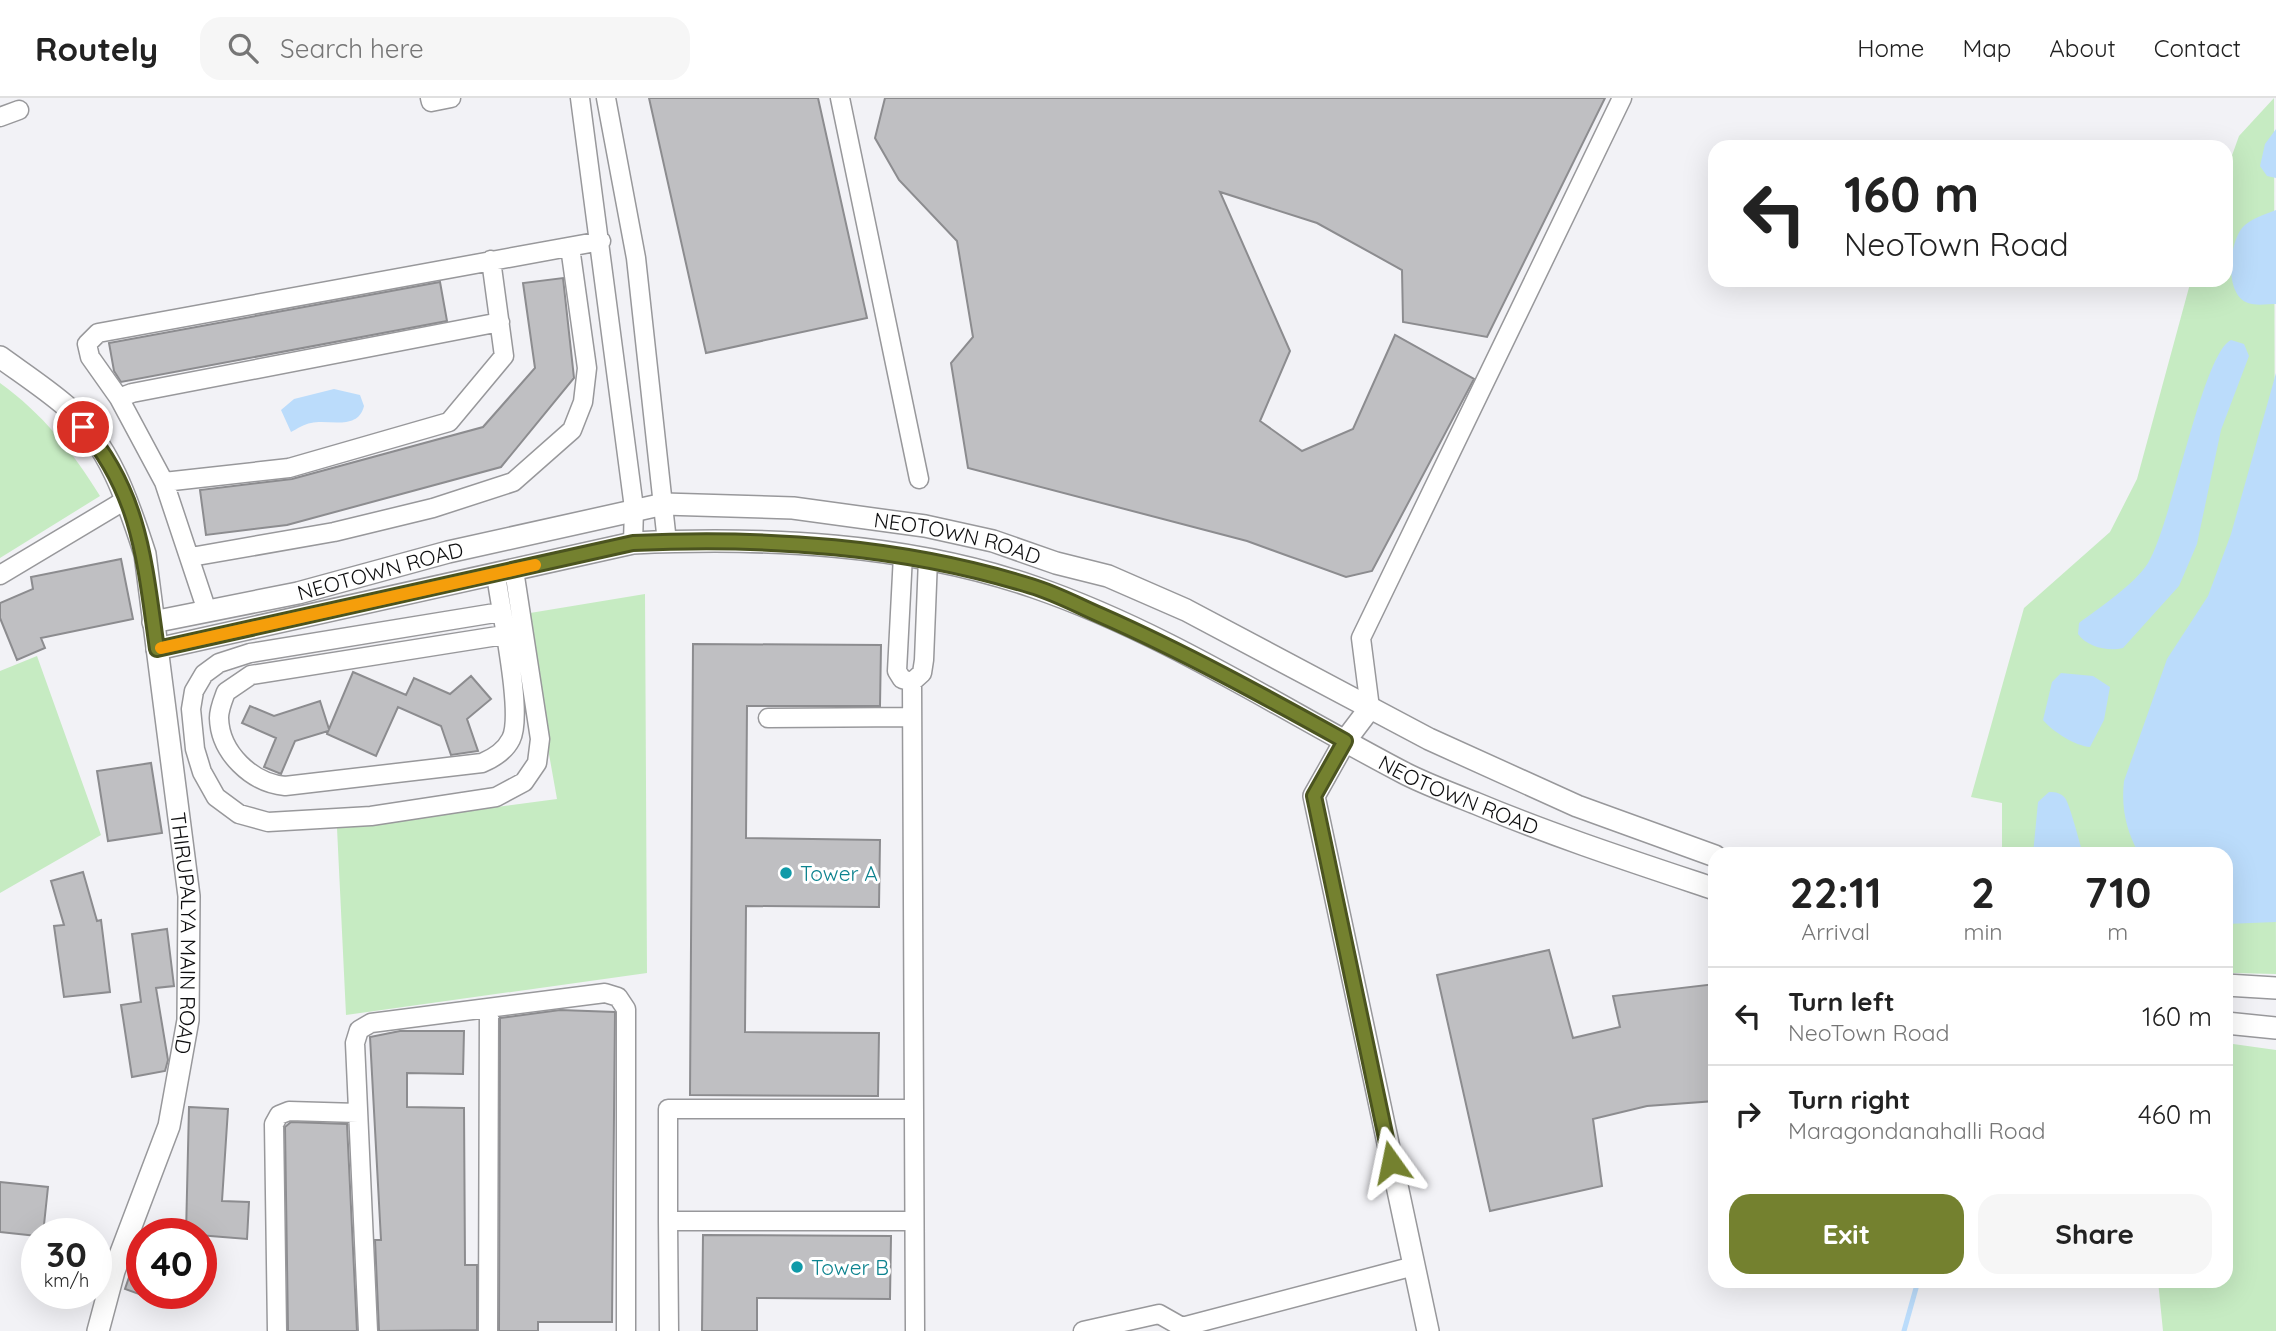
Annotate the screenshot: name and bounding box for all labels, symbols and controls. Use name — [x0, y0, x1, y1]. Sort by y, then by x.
search box — [200, 17, 690, 80]
text: Routely — [35, 28, 158, 69]
icon: search — [224, 29, 262, 67]
text: Search here — [280, 32, 424, 65]
text: Home — [1857, 33, 1924, 63]
text: Map — [1962, 33, 2011, 63]
text: About — [2049, 33, 2116, 63]
text: Contact — [2154, 33, 2241, 63]
text: 160 m — [1844, 163, 1979, 224]
icon: left — [1729, 168, 1820, 259]
text: NeoTown Road — [1844, 224, 2069, 264]
pin — [53, 397, 113, 457]
icon: arrive — [64, 408, 102, 446]
street label: NEOTOWN ROAD — [872, 506, 1044, 570]
street label: NEOTOWN ROAD — [294, 536, 466, 606]
street label: NEOTOWN ROAD — [1374, 749, 1542, 840]
street label: THIRUPALYA MAIN ROAD — [165, 811, 202, 1056]
place label: Tower A — [800, 860, 878, 886]
marker: Tower A — [778, 865, 794, 881]
text: 22:11 — [1790, 866, 1882, 919]
text: 2 — [1971, 866, 1995, 919]
text: 710 — [2084, 866, 2151, 919]
text: Arrival — [1801, 917, 1870, 946]
text: min — [1963, 917, 2003, 946]
text: m — [2107, 917, 2128, 946]
text: Turn left — [1788, 985, 1895, 1018]
icon: left — [1729, 997, 1767, 1035]
text: 160 m — [2142, 1000, 2212, 1033]
text: NeoTown Road — [1788, 1018, 1949, 1047]
text: Turn right — [1788, 1083, 1910, 1116]
icon: right — [1729, 1095, 1767, 1133]
text: 460 m — [2138, 1098, 2212, 1131]
text: Maragondanahalli Road — [1788, 1116, 2046, 1145]
position arrow — [1354, 1125, 1428, 1199]
button: Exit — [1729, 1194, 1964, 1274]
button: Share — [1978, 1194, 2212, 1274]
speed limit sign: 40 — [126, 1218, 217, 1309]
text: 30 — [46, 1232, 87, 1276]
place label: Tower B — [811, 1254, 889, 1280]
marker: Tower B — [789, 1259, 805, 1275]
text: km/h — [44, 1269, 89, 1292]

